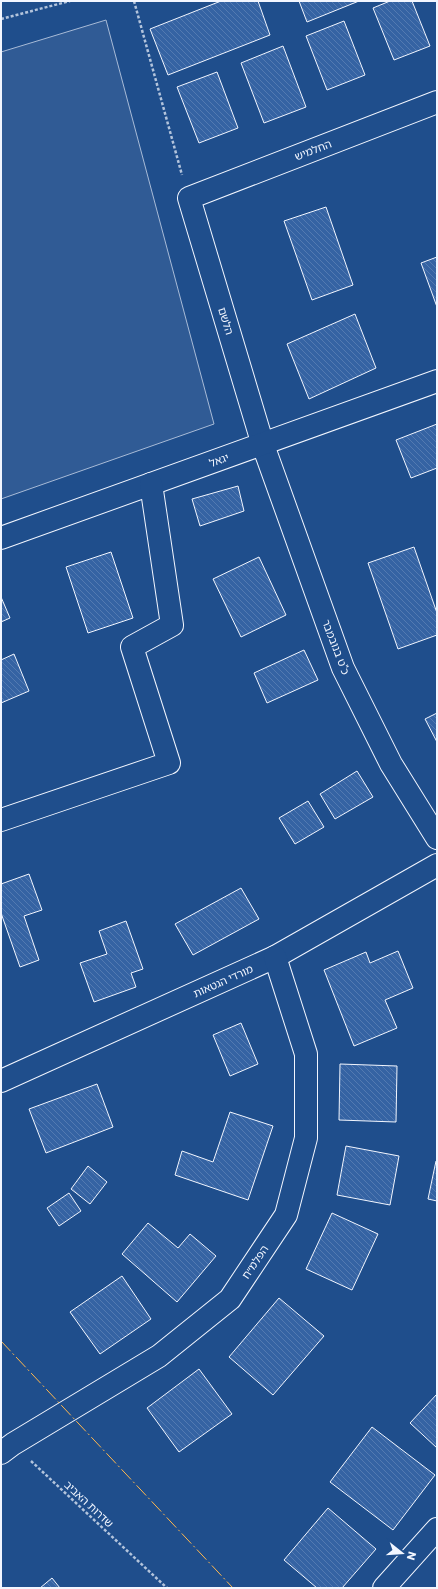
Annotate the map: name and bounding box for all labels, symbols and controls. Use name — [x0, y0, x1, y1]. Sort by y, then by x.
street label: החלמיש — [292, 136, 334, 164]
street label: הלשם — [214, 305, 238, 337]
street label: יגאל — [207, 449, 231, 471]
street label: כ"ט בנובמבר — [318, 617, 354, 677]
street label: מורדי הגטאות — [191, 961, 255, 1001]
street label: הפלמ״ח — [238, 1242, 272, 1282]
street label: שדרות האביב — [61, 1477, 117, 1531]
north arrow — [382, 1533, 422, 1573]
text: N — [403, 1550, 420, 1562]

